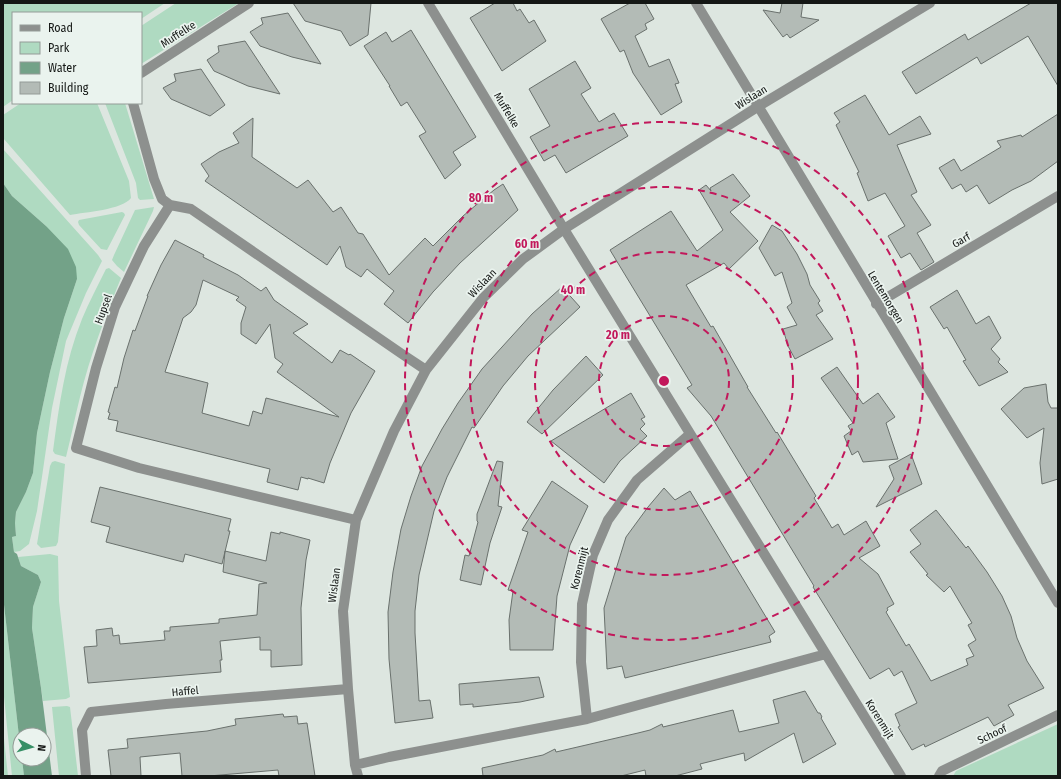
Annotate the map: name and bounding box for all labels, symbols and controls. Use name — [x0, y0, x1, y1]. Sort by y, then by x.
legend — [12, 12, 142, 104]
street label: Muffelke — [158, 18, 198, 50]
text: Road — [48, 21, 73, 35]
text: Park — [48, 41, 70, 55]
text: Water — [48, 61, 77, 75]
text: Building — [48, 81, 89, 95]
street label: Wislaan — [733, 83, 770, 112]
street label: Muffelke — [491, 90, 522, 130]
text: 80 m — [469, 191, 493, 205]
street label: Garf — [950, 230, 973, 251]
text: 60 m — [515, 237, 539, 251]
street label: Wislaan — [465, 266, 499, 300]
street label: Lentemorgen — [865, 269, 906, 326]
text: 40 m — [561, 283, 585, 297]
street label: Hupsel — [92, 292, 115, 326]
text: 20 m — [605, 328, 630, 342]
centre of rings — [657, 374, 671, 388]
street label: Korenmijt — [568, 545, 591, 591]
street label: Wislaan — [326, 567, 343, 603]
street label: Haffel — [171, 684, 199, 699]
street label: Korenmijt — [862, 697, 897, 742]
street label: Schoof — [975, 722, 1010, 747]
north arrow — [12, 727, 52, 767]
text: N — [35, 744, 48, 752]

